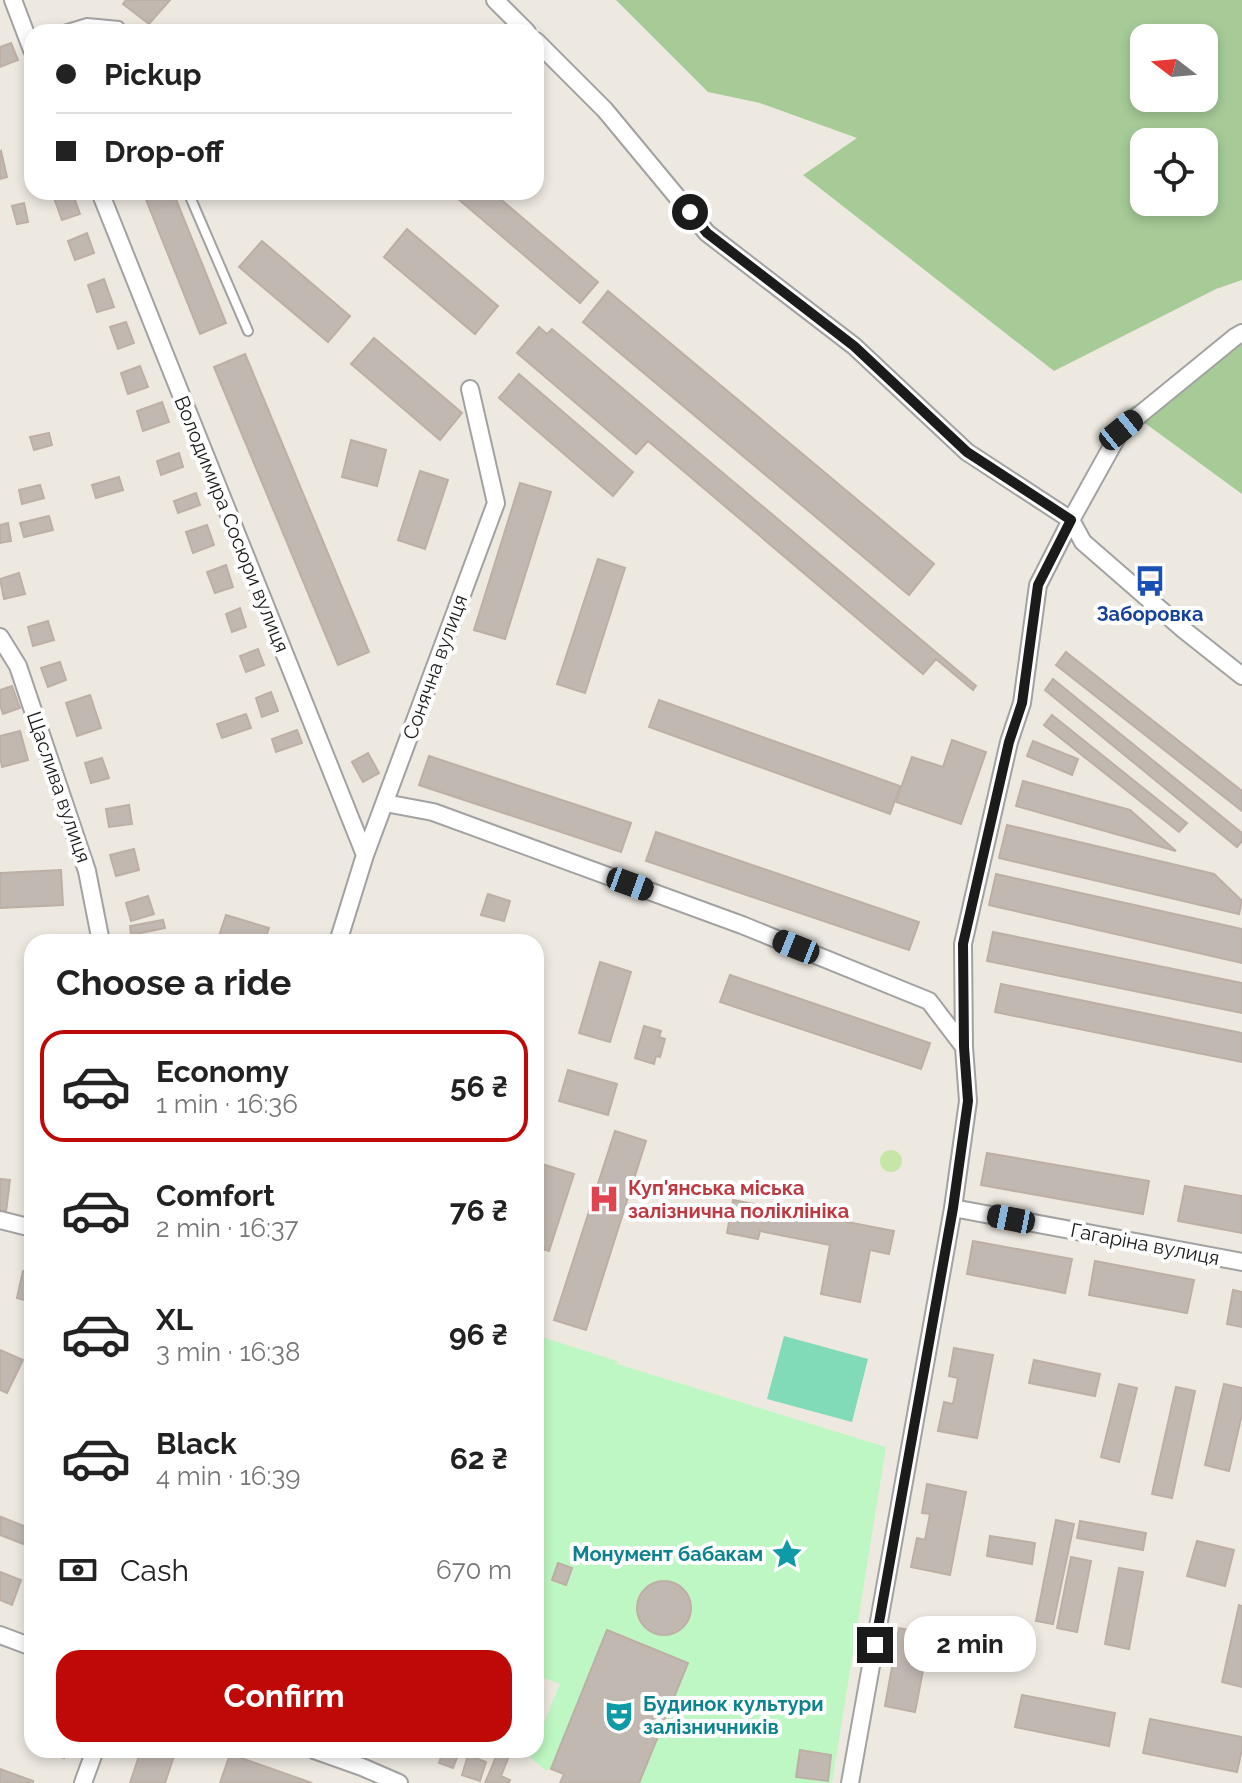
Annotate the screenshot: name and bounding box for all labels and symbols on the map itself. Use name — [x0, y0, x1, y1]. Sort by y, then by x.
north arrow — [1130, 24, 1218, 112]
route start — [672, 194, 708, 230]
street label: Володимира Сосюри вулиця — [169, 392, 295, 656]
car — [1095, 406, 1147, 454]
bus stop icon: Заборовка — [1133, 564, 1167, 598]
street label: Сонячна вулиця — [398, 591, 472, 743]
place label: Заборовка — [1096, 602, 1204, 626]
street label: Щаслива вулиця — [22, 708, 96, 866]
car — [603, 865, 657, 903]
car — [769, 927, 823, 967]
place label: Куп'янська міська залізнична поліклініка — [628, 1176, 849, 1223]
hospital icon: Куп'янська міська залізнична поліклініка — [587, 1182, 621, 1216]
car — [985, 1203, 1037, 1235]
street label: Гагаріна вулиця — [1068, 1218, 1222, 1270]
place icon: Монумент бабакам — [770, 1537, 804, 1571]
place label: Монумент бабакам — [572, 1542, 763, 1566]
callout: 2 min — [903, 1617, 1035, 1673]
route end — [857, 1627, 893, 1663]
place label: Будинок культури залізничників — [643, 1692, 823, 1739]
theatre icon: Будинок культури залізничників — [602, 1699, 636, 1733]

